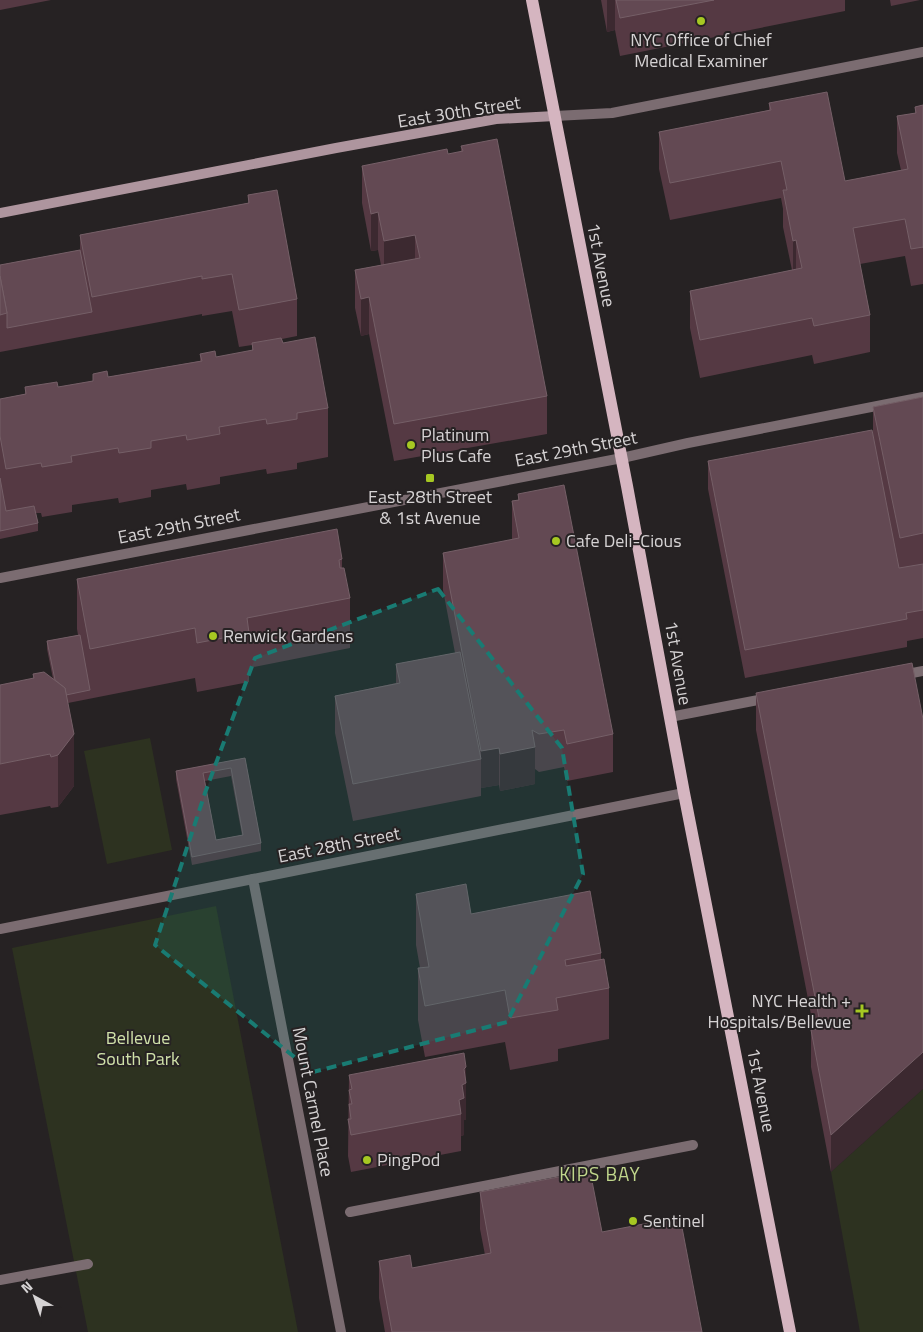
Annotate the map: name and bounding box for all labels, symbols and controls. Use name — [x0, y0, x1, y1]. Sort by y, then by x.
marker: NYC Office of Chief Medical Examiner — [695, 15, 707, 27]
place label: NYC Office of Chief Medical Examiner — [630, 26, 772, 74]
street label: East 30th Street — [396, 88, 523, 135]
street label: 1st Avenue — [580, 221, 623, 309]
place label: Platinum Plus Cafe — [421, 421, 491, 469]
street label: East 29th Street — [512, 423, 640, 474]
marker: Platinum Plus Cafe — [405, 439, 417, 451]
marker: East 28th Street & 1st Avenue — [424, 472, 436, 484]
place label: East 28th Street & 1st Avenue — [368, 483, 493, 531]
street label: East 29th Street — [115, 500, 243, 551]
place label: Cafe Deli-Cious — [566, 527, 682, 554]
marker: Cafe Deli-Cious — [550, 535, 562, 547]
street label: 1st Avenue — [658, 619, 699, 707]
place label: Renwick Gardens — [223, 622, 353, 649]
marker: Renwick Gardens — [207, 630, 219, 642]
street label: East 28th Street — [275, 819, 403, 870]
place label: NYC Health + Hospitals/Bellevue — [708, 987, 851, 1035]
marker: NYC Health + Hospitals/Bellevue — [855, 1004, 869, 1018]
park label: Bellevue South Park — [96, 1024, 180, 1072]
street label: Mount Carmel Place — [286, 1025, 341, 1179]
street label: 1st Avenue — [740, 1046, 783, 1134]
place label: PingPod — [377, 1146, 440, 1173]
marker: PingPod — [361, 1154, 373, 1166]
district label: KIPS BAY — [559, 1159, 641, 1188]
place label: Sentinel — [643, 1207, 705, 1234]
marker: Sentinel — [627, 1215, 639, 1227]
north arrow — [10, 1272, 60, 1322]
text: N — [16, 1275, 37, 1298]

